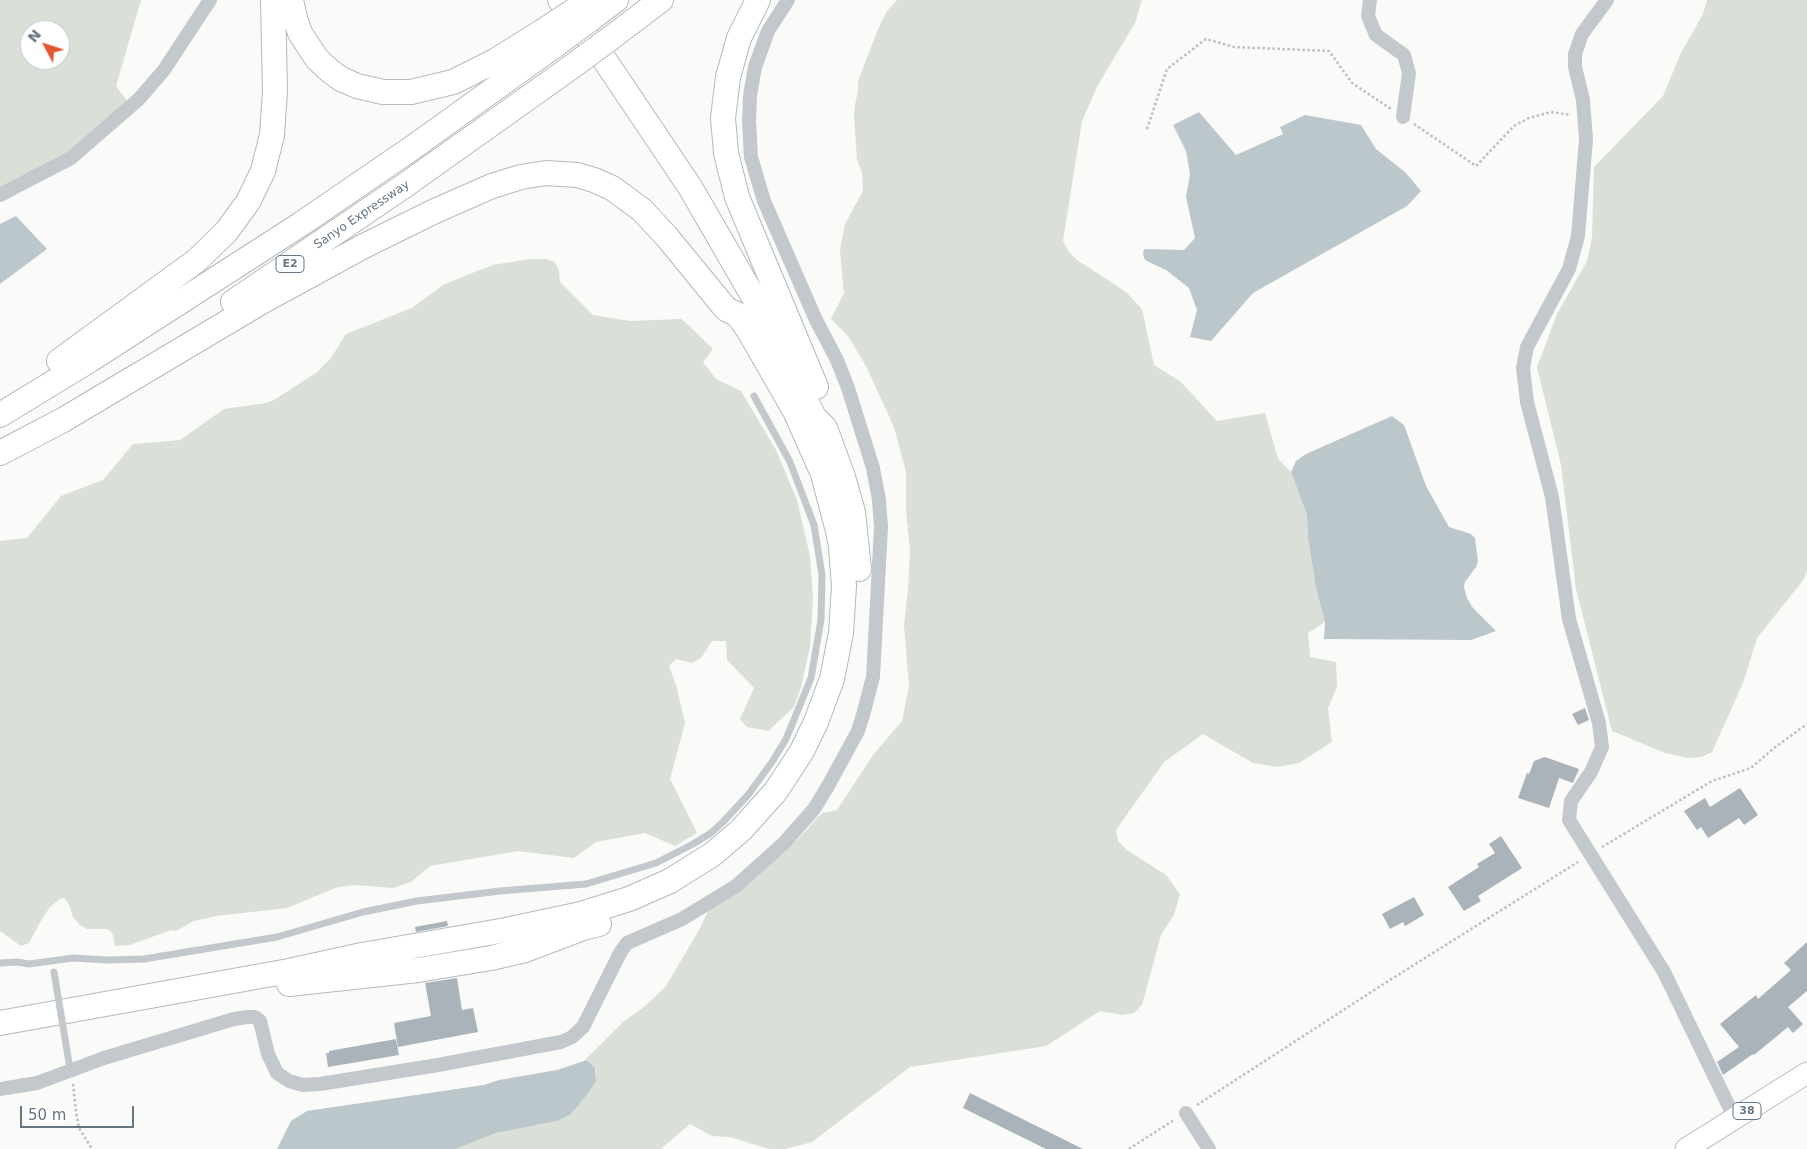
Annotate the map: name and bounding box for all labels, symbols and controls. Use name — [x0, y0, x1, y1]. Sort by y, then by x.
north arrow — [20, 20, 70, 70]
text: N — [24, 26, 44, 46]
street label: Sanyo Expressway — [312, 178, 412, 252]
road number: E2 — [276, 255, 304, 272]
scale bar — [22, 1096, 136, 1128]
road number: 38 — [1733, 1102, 1761, 1120]
text: 50 m — [28, 1106, 66, 1124]

